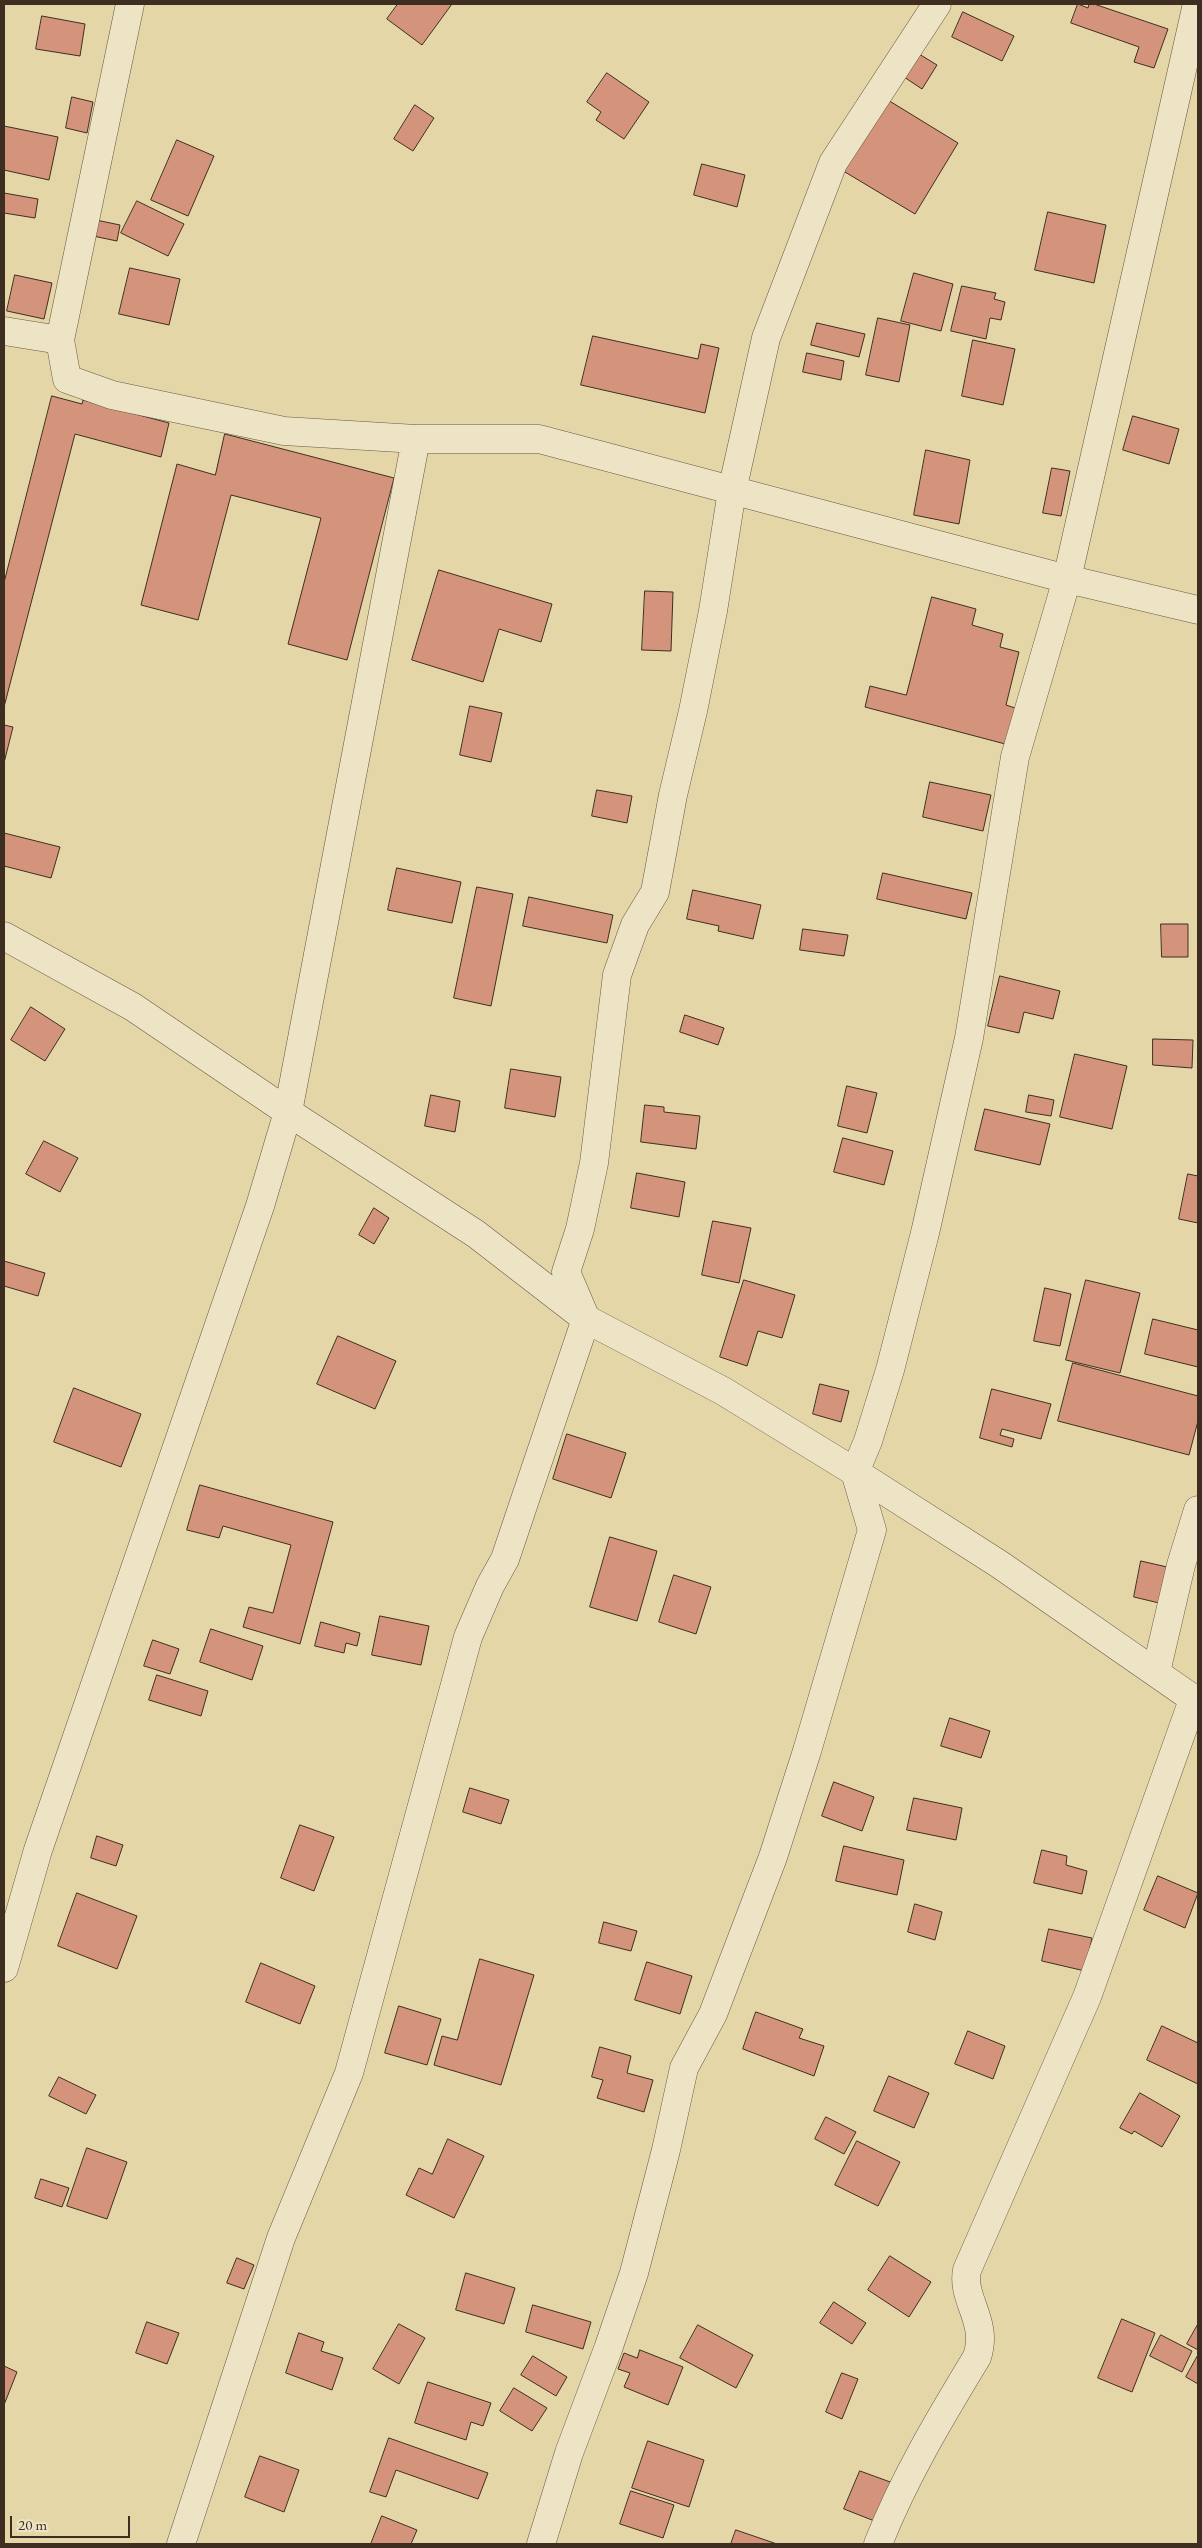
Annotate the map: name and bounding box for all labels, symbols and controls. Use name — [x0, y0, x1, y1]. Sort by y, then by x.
scale bar — [12, 2506, 132, 2538]
text: 20 m — [18, 2515, 47, 2534]

